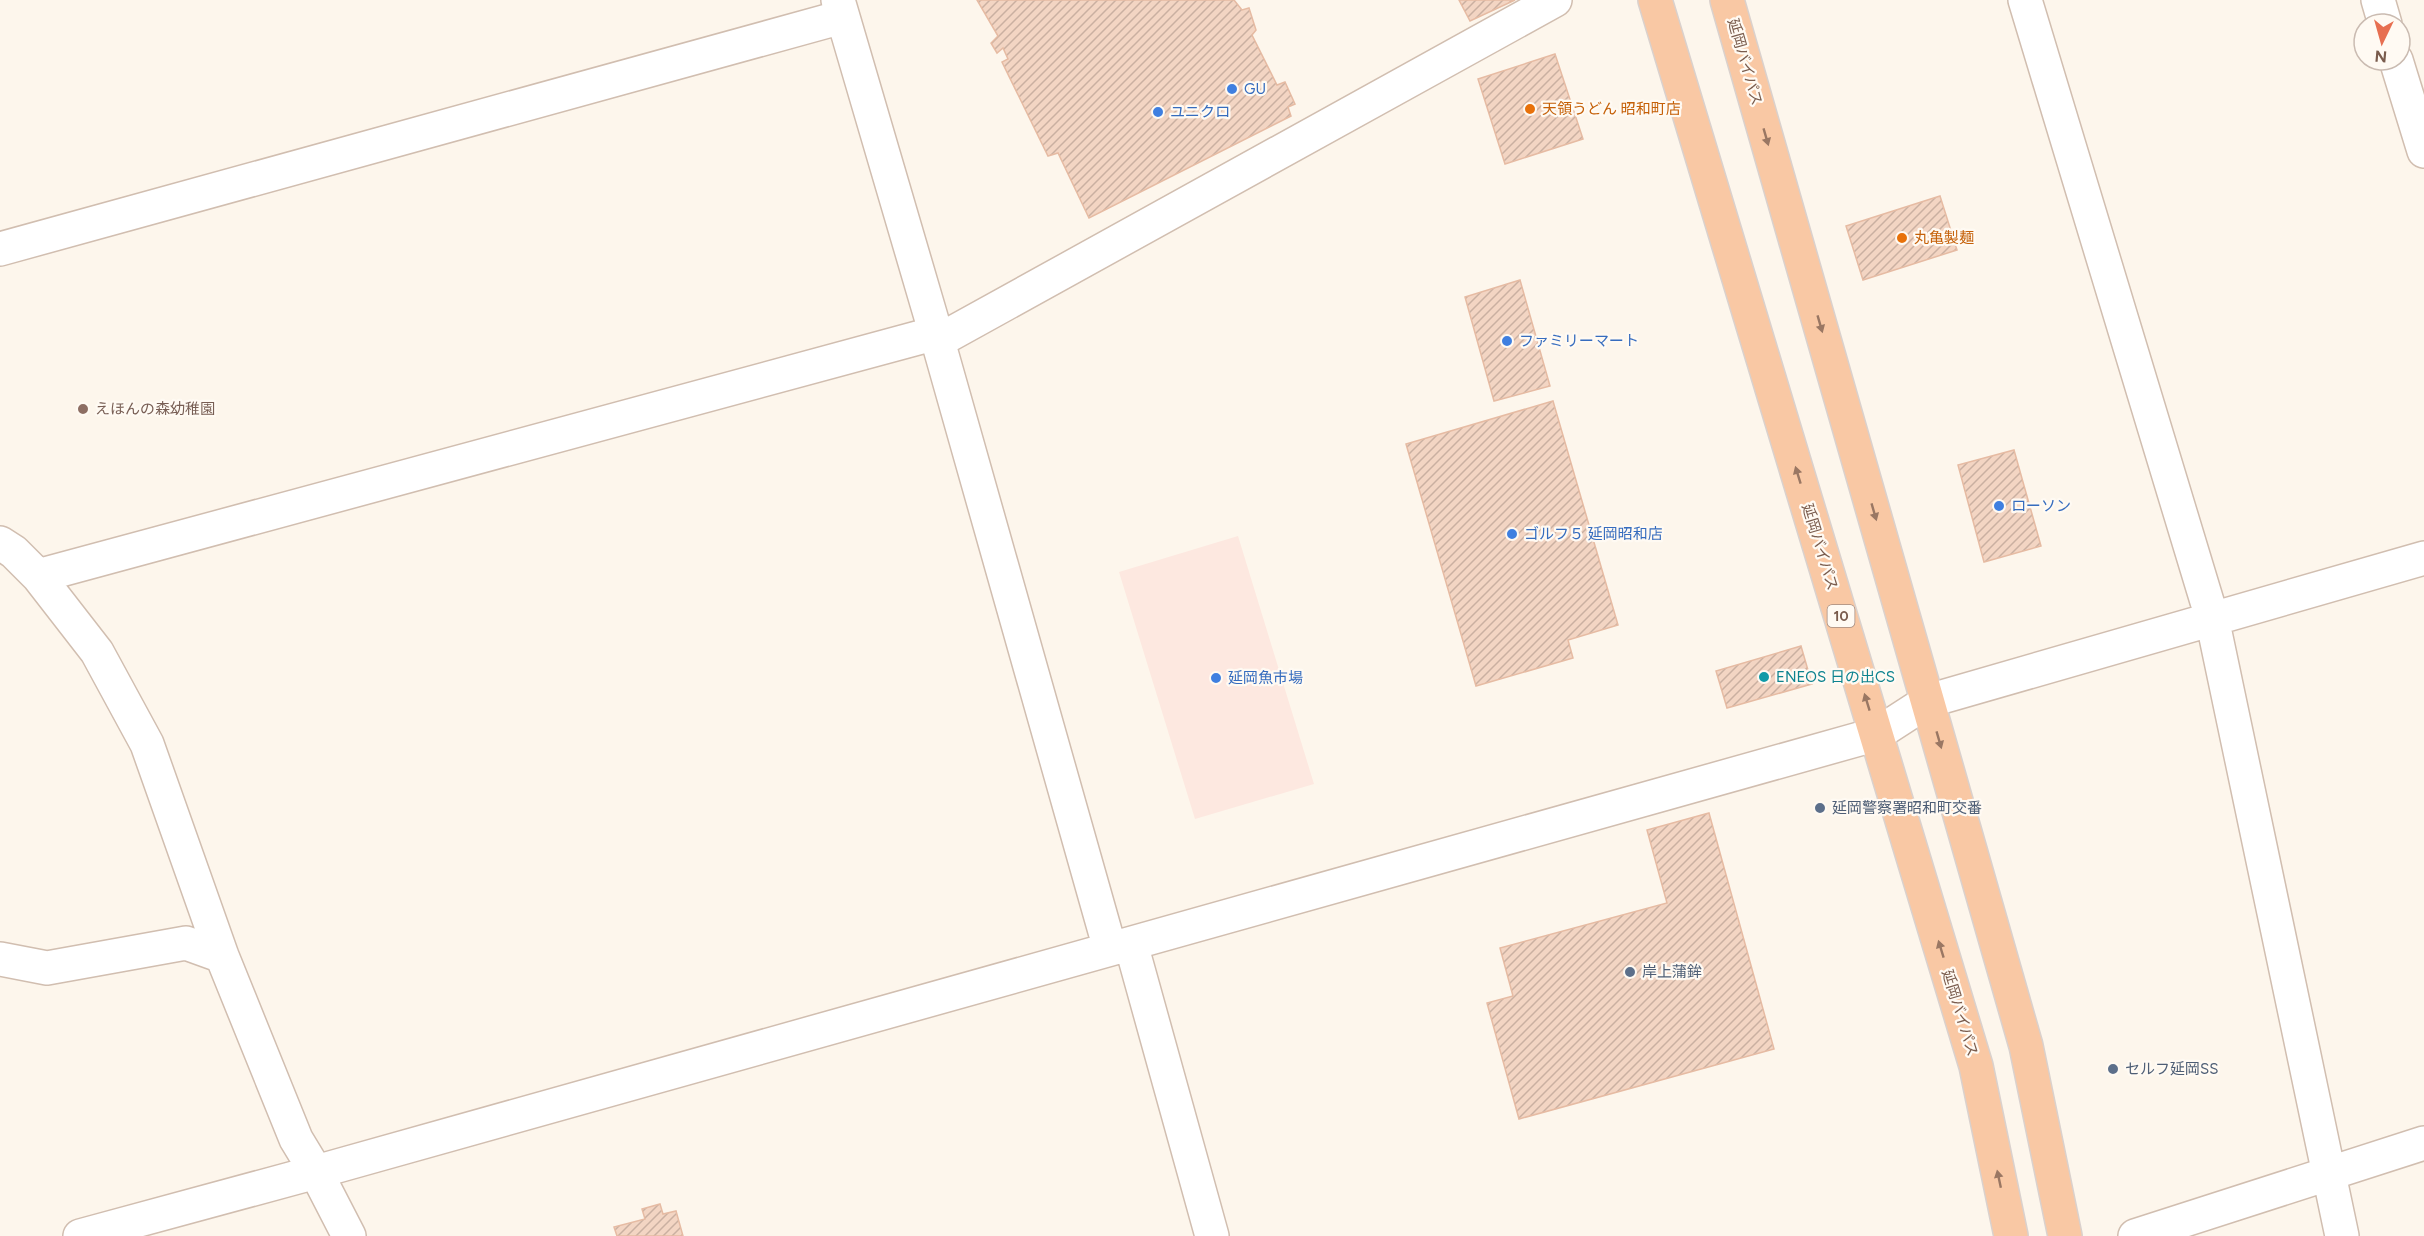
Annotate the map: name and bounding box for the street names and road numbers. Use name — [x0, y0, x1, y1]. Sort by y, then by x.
street label: 延岡バイパス — [1724, 16, 1766, 108]
street label: 延岡バイパス — [1798, 501, 1842, 593]
road number: 10 — [1828, 605, 1854, 627]
street label: 延岡バイパス — [1938, 967, 1982, 1059]

